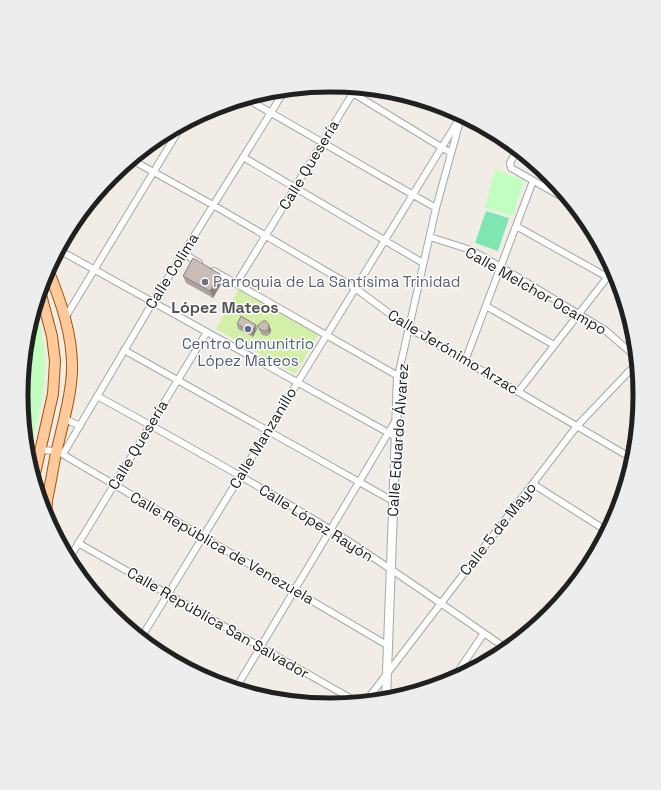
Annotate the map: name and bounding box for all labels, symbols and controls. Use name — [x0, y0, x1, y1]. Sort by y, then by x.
street label: Calle Quesería — [274, 116, 343, 213]
street label: Calle Colima — [141, 229, 203, 312]
street label: Calle Melchor Ocampo — [462, 242, 610, 339]
place label: Parroquia de La Santísima Trinidad — [213, 272, 460, 291]
marker: Parroquia de La Santísima Trinidad — [200, 277, 210, 287]
district label: López Mateos — [171, 297, 279, 318]
street label: Calle Jerónimo Arzac — [384, 305, 522, 398]
marker: Centro Cumunitrio López Mateos — [243, 324, 253, 334]
place label: Centro Cumunitrio López Mateos — [182, 334, 314, 370]
street label: Calle Eduardo Álvarez — [383, 363, 412, 517]
street label: Calle Manzanillo — [225, 384, 300, 492]
street label: Calle Quesería — [103, 396, 172, 493]
street label: Calle 5 de Mayo — [455, 478, 540, 579]
street label: Calle López Rayón — [256, 480, 377, 565]
street label: Calle República de Venezuela — [127, 487, 318, 608]
street label: Calle República San Salvador — [124, 563, 313, 683]

